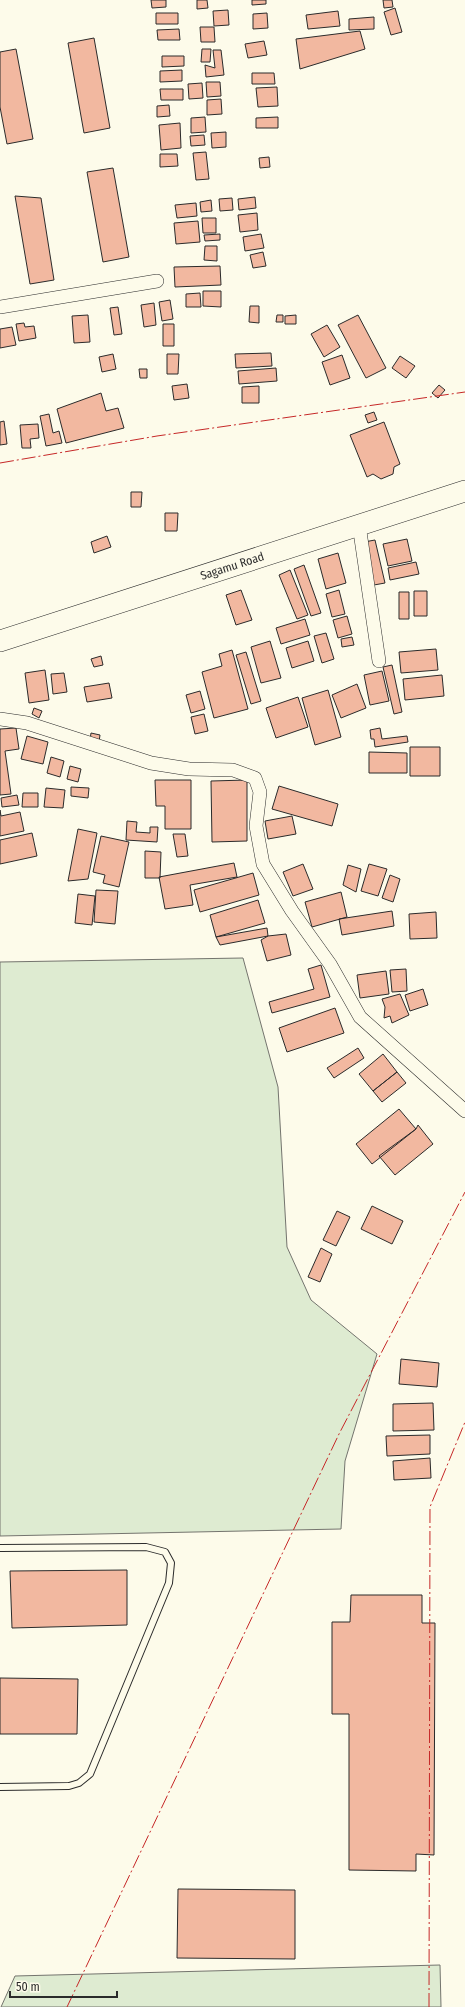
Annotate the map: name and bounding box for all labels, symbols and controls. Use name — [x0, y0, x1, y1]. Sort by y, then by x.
street label: Sagamu Road — [199, 549, 266, 583]
scale bar — [10, 1973, 117, 1999]
text: 50 m — [16, 1980, 40, 1994]

